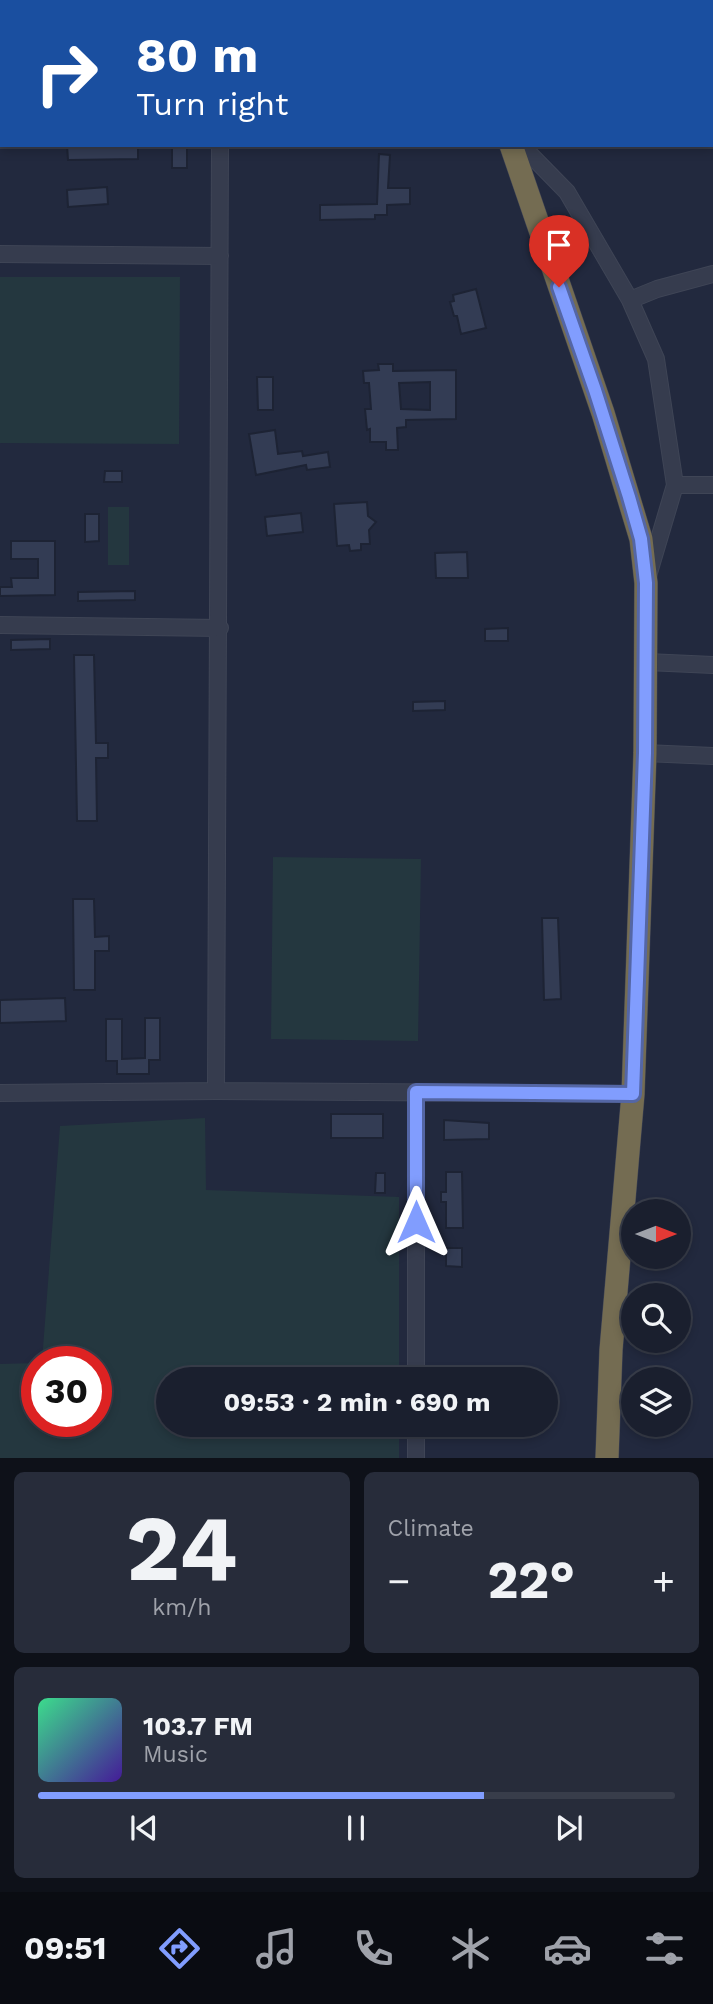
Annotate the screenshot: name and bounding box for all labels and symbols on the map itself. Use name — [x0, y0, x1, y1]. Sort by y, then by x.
pin — [529, 215, 589, 287]
position arrow — [379, 1185, 453, 1259]
north arrow — [621, 1199, 691, 1269]
speed limit sign: 30 — [21, 1346, 112, 1437]

